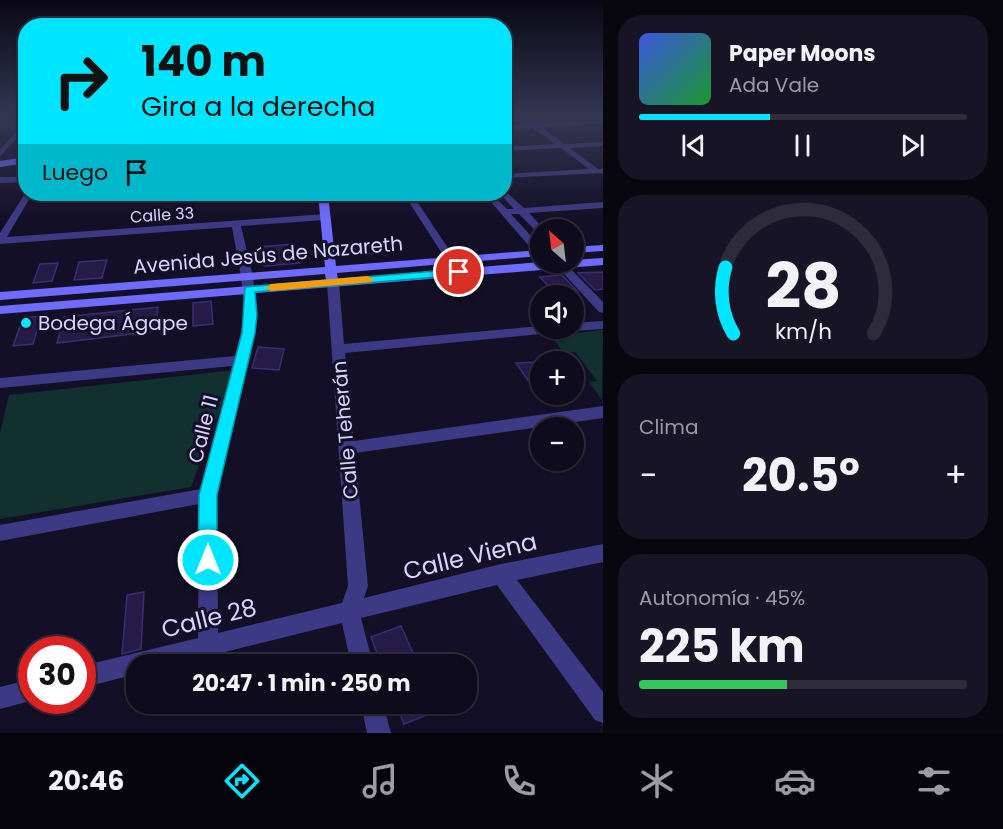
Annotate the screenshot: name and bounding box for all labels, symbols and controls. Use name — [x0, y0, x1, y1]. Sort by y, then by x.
text: 140 m — [141, 32, 266, 91]
text: Paper Moons — [729, 38, 876, 69]
icon: right — [42, 42, 120, 120]
text: Ada Vale — [729, 71, 819, 99]
text: Gira a la derecha — [141, 88, 375, 125]
icon: previous — [677, 129, 710, 162]
icon: pause — [786, 129, 819, 162]
icon: next — [896, 129, 929, 162]
icon: arrive — [120, 156, 153, 189]
text: Luego — [42, 157, 108, 188]
street label: Calle 33 — [129, 201, 195, 229]
north arrow — [530, 219, 584, 273]
map controls — [530, 219, 584, 471]
street label: Avenida Jesús de Nazareth — [132, 229, 404, 281]
text: 28 — [765, 242, 841, 330]
pin — [433, 246, 484, 297]
icon: arrive — [442, 255, 475, 288]
button: sound — [530, 285, 584, 339]
place label: Bodega Ágape — [38, 309, 188, 337]
marker: Bodega Ágape — [19, 316, 33, 330]
text: km/h — [774, 316, 832, 347]
button: + — [530, 351, 584, 405]
street label: Calle Teherán — [325, 360, 365, 500]
street label: Calle 11 — [181, 392, 225, 466]
text: Clima — [639, 413, 698, 441]
button: − — [530, 417, 584, 471]
text: 20.5° — [742, 444, 860, 507]
text: − — [639, 452, 657, 499]
text: + — [944, 452, 967, 499]
street label: Calle Viena — [400, 525, 540, 587]
position arrow — [176, 528, 240, 592]
text: Autonomía · 45% — [639, 584, 805, 612]
street label: Calle 28 — [158, 590, 260, 646]
text: 225 km — [639, 615, 805, 678]
speed limit sign: 30 — [18, 636, 96, 714]
text: 20:47 · 1 min · 250 m — [192, 668, 411, 699]
icon: directions — [221, 760, 263, 802]
icon: music — [359, 760, 401, 802]
icon: phone — [498, 760, 540, 802]
icon: climate — [636, 760, 678, 802]
icon: car — [774, 760, 816, 802]
icon: filters — [913, 760, 955, 802]
text: 20:46 — [48, 762, 124, 799]

